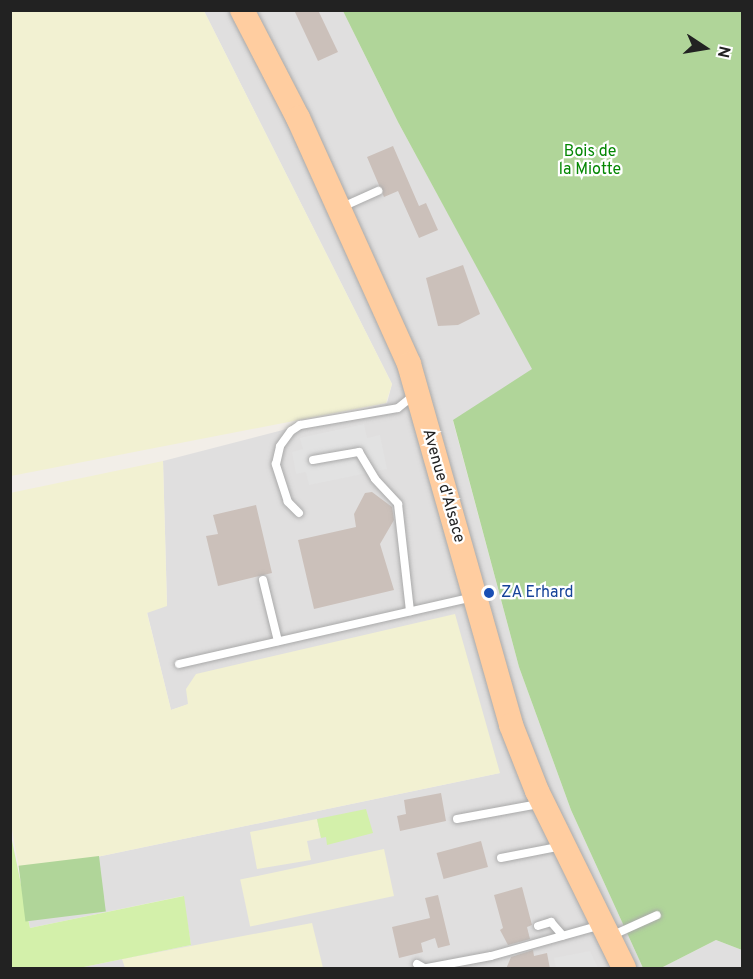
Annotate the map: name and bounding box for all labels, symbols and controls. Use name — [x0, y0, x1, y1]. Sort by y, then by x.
north arrow — [675, 18, 735, 78]
text: N — [712, 44, 734, 59]
park label: Bois de la Miotte — [559, 142, 621, 180]
street label: Avenue d'Alsace — [418, 427, 468, 545]
place label: ZA Erhard — [501, 583, 574, 603]
marker: ZA Erhard — [482, 586, 496, 600]

